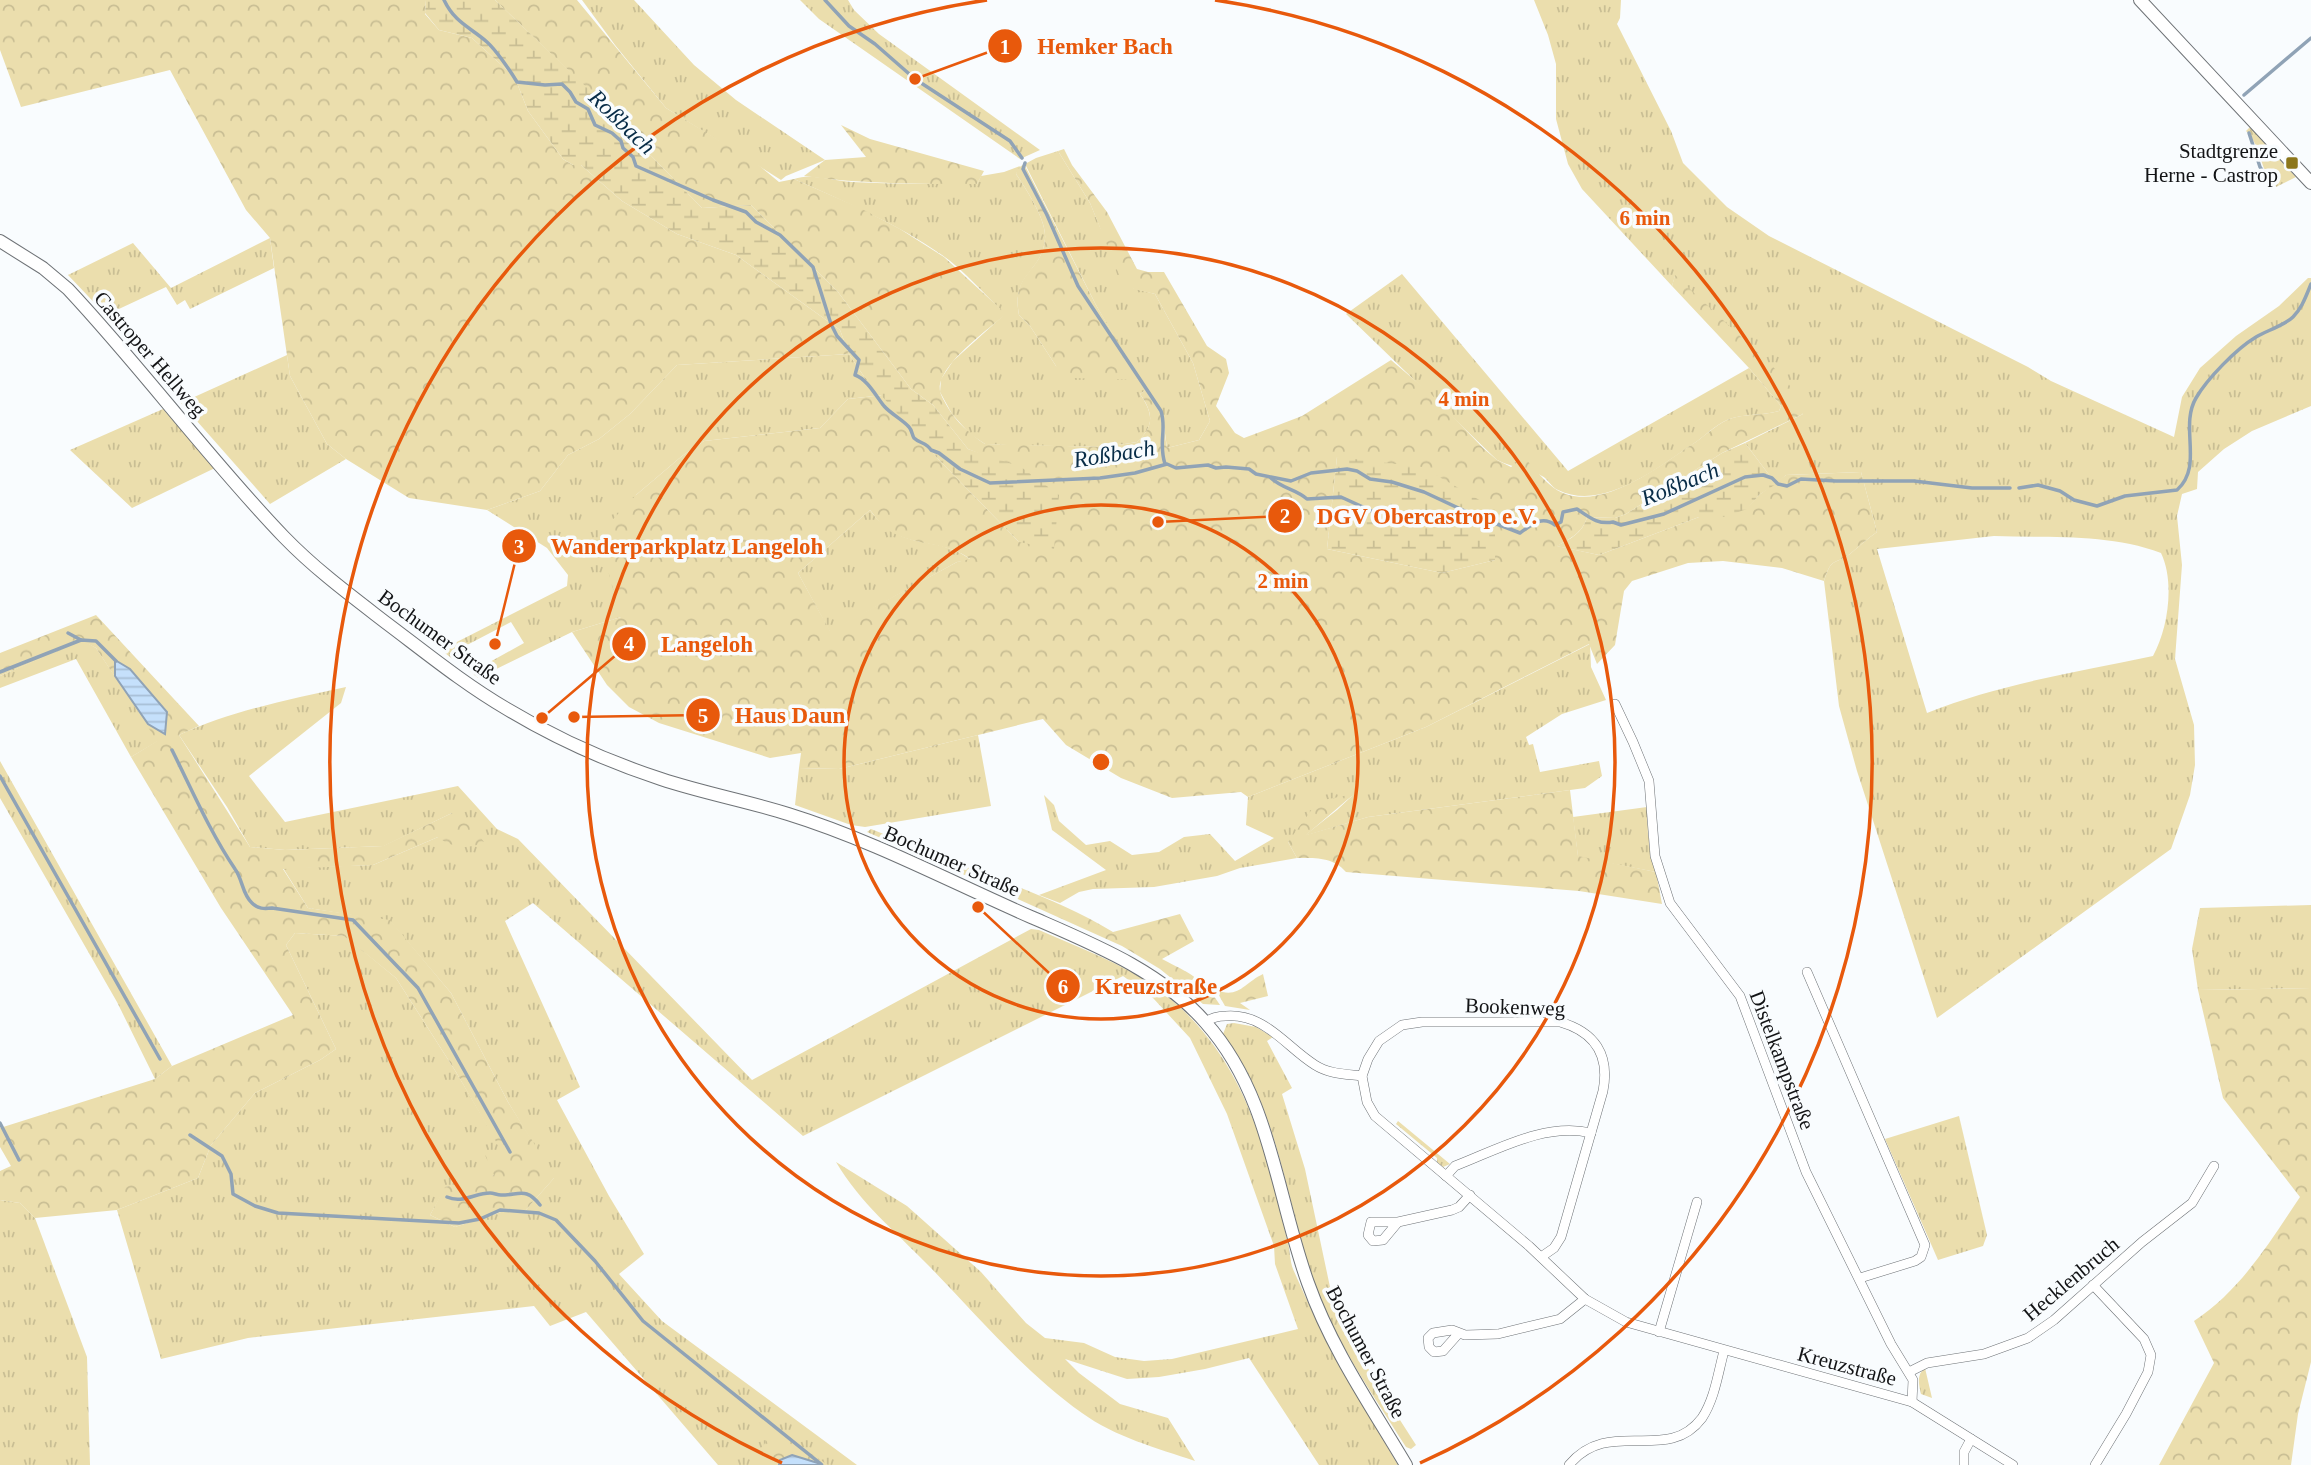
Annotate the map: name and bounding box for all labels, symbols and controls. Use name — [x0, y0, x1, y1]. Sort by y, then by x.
callout: Hemker Bach — [988, 24, 1187, 68]
text: Hemker Bach — [1037, 34, 1173, 59]
text: 1 — [1000, 35, 1010, 59]
water label: Roßbach — [583, 84, 660, 159]
place label: Stadtgrenze Herne - Castrop — [2144, 139, 2278, 187]
marker: Stadtgrenze Herne - Castrop — [2284, 155, 2300, 171]
text: 6 min — [1620, 206, 1671, 230]
street label: Castroper Hellweg — [89, 286, 211, 422]
text: 4 min — [1439, 387, 1490, 411]
water label: Roßbach — [1071, 435, 1156, 473]
water label: Roßbach — [1636, 457, 1723, 511]
callout: DGV Obercastrop e.V. — [1268, 494, 1552, 538]
text: 2 — [1280, 504, 1290, 528]
text: DGV Obercastrop e.V. — [1317, 504, 1537, 529]
callout: Wanderparkplatz Langeloh — [501, 524, 837, 568]
text: Wanderparkplatz Langeloh — [551, 534, 824, 559]
text: 3 — [514, 535, 524, 559]
text: 2 min — [1258, 569, 1309, 593]
street label: Bochumer Straße — [374, 584, 506, 690]
callout: Langeloh — [612, 622, 767, 666]
text: 4 — [624, 632, 635, 656]
text: Langeloh — [661, 632, 753, 657]
callout: Haus Daun — [686, 693, 859, 737]
text: Haus Daun — [735, 703, 845, 728]
text: 5 — [698, 704, 708, 728]
centre of rings — [1089, 750, 1113, 774]
street label: Bochumer Straße — [880, 820, 1024, 902]
callout: Kreuzstraße — [1046, 964, 1231, 1008]
text: Kreuzstraße — [1095, 974, 1217, 999]
text: 6 — [1058, 975, 1068, 999]
street label: Distelkampstraße — [1744, 987, 1820, 1133]
street label: Bookenweg — [1464, 993, 1566, 1021]
street label: Hecklenbruch — [2018, 1232, 2124, 1326]
street label: Bochumer Straße — [1321, 1282, 1411, 1422]
street label: Kreuzstraße — [1795, 1341, 1899, 1391]

